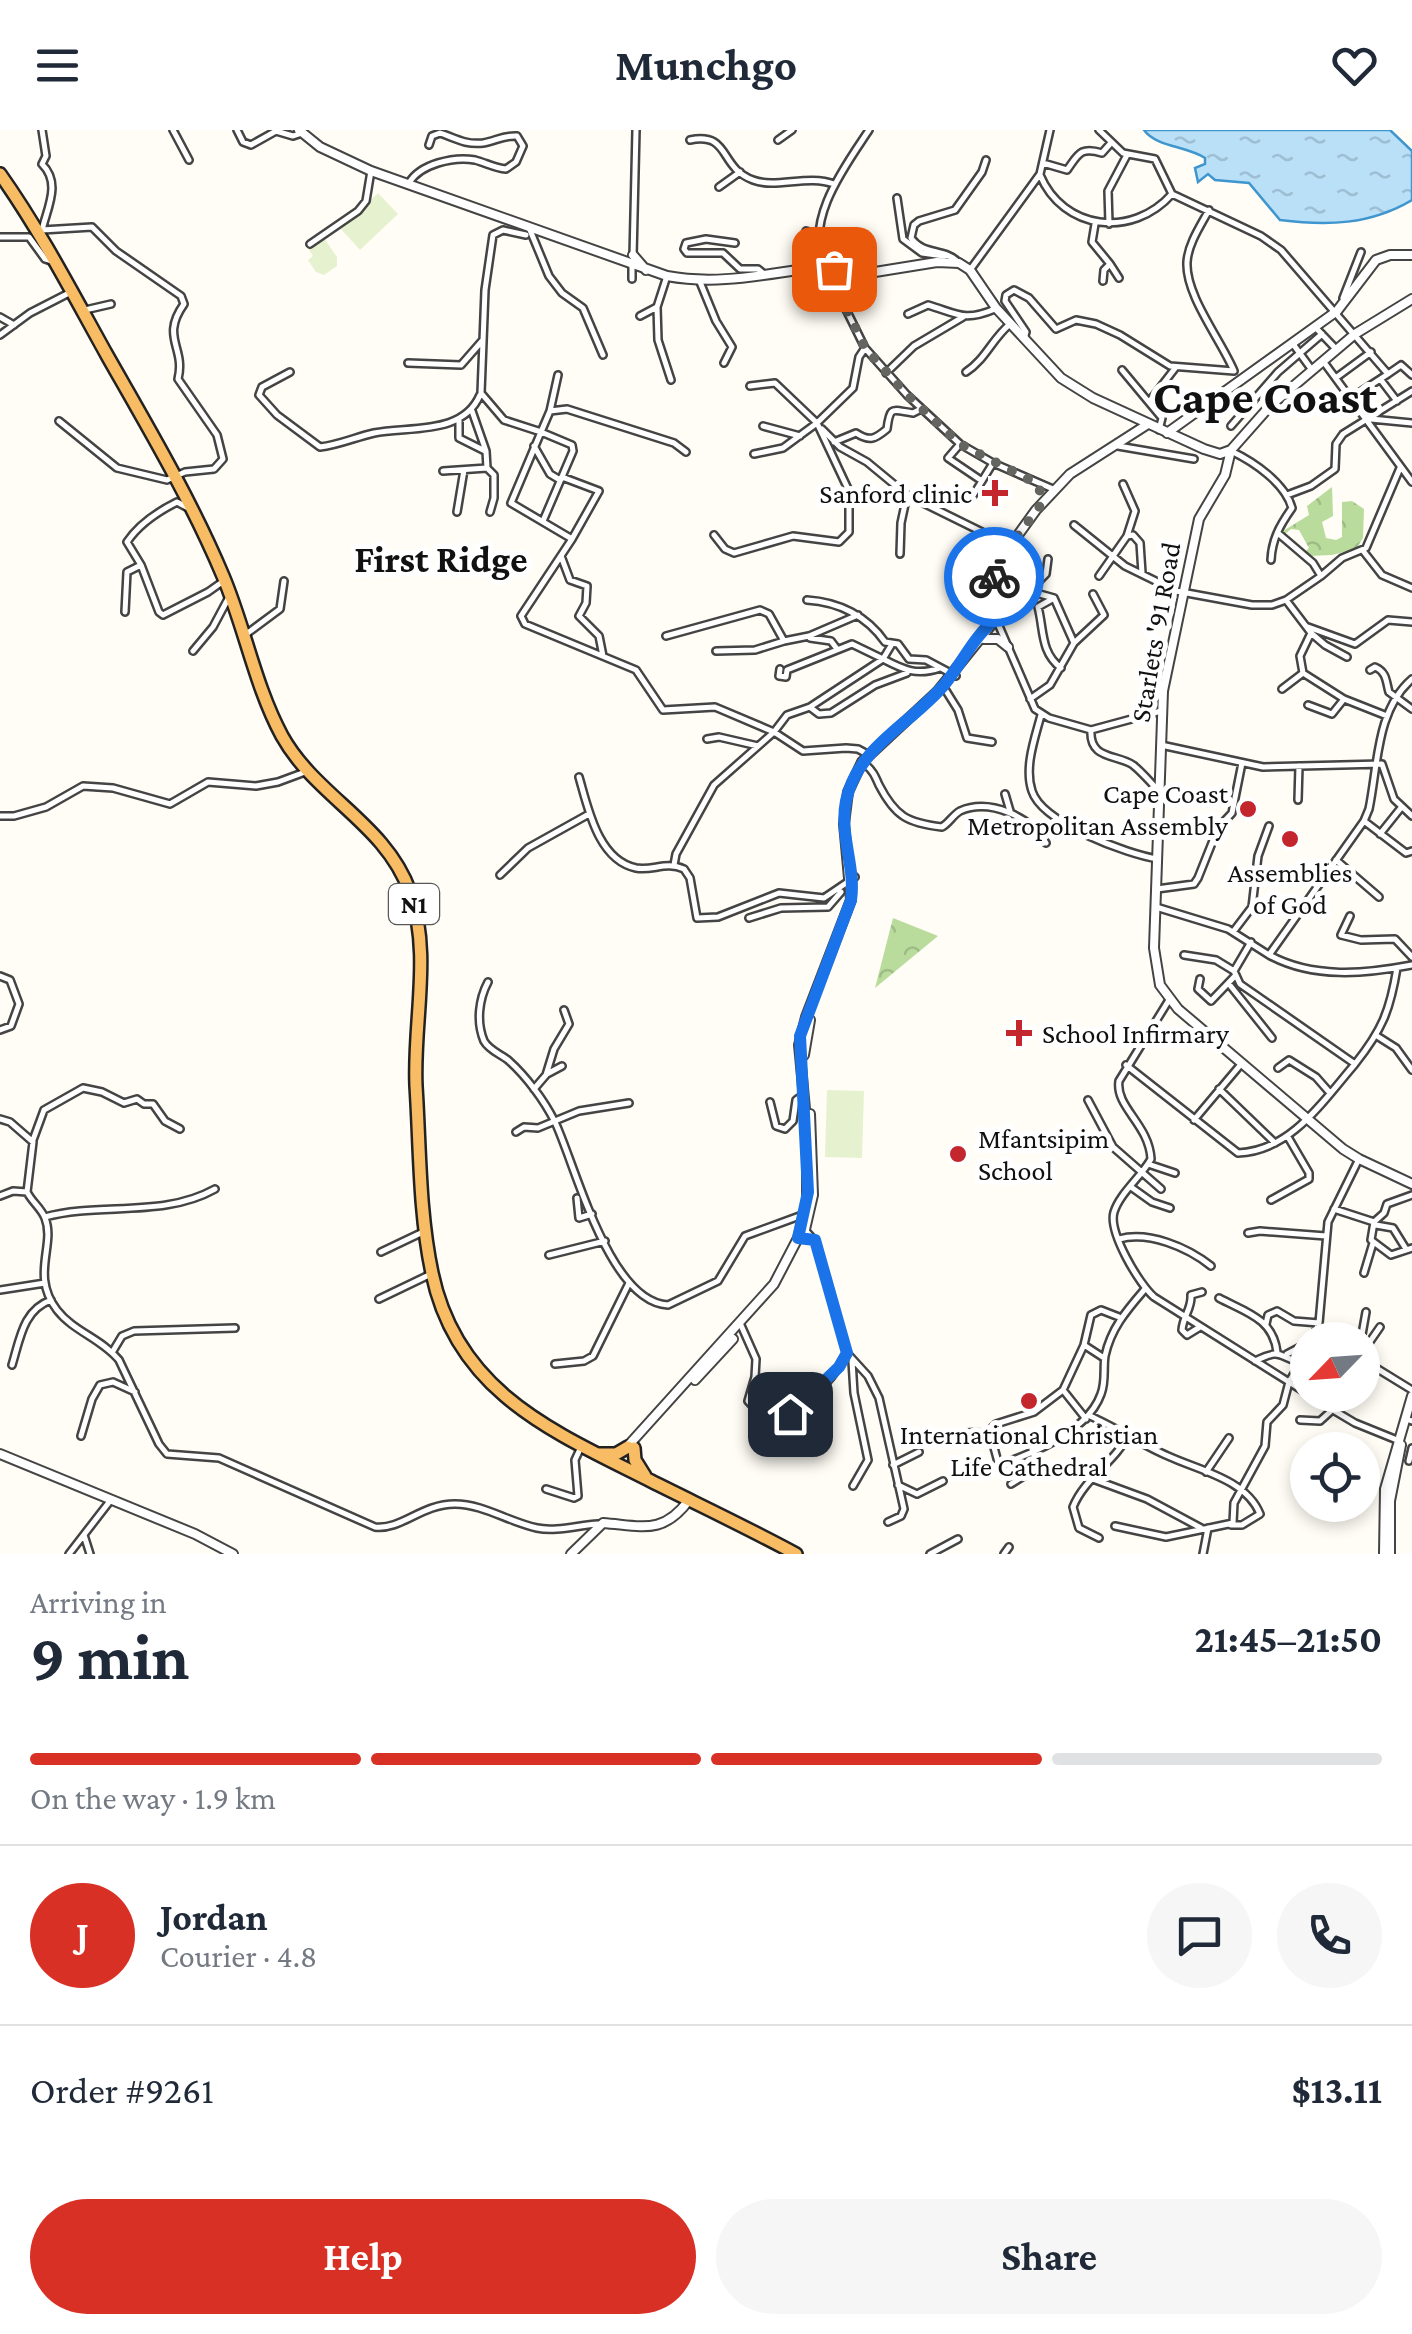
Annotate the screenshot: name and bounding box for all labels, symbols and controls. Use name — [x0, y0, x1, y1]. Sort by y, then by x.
icon: menu — [30, 38, 85, 93]
icon: heart — [1327, 38, 1382, 93]
text: Munchgo — [615, 40, 797, 90]
pin — [792, 227, 877, 312]
icon: bag — [807, 242, 862, 297]
district label: Cape Coast — [1153, 370, 1378, 423]
place label: Sanford clinic — [819, 478, 972, 509]
marker: Sanford clinic — [982, 480, 1008, 506]
courier — [944, 527, 1044, 627]
district label: First Ridge — [354, 538, 528, 580]
street label: Starlets '91 Road — [1124, 539, 1187, 724]
icon: bike — [967, 550, 1022, 605]
place label: Cape Coast Metropolitan Assembly — [967, 778, 1229, 841]
marker: Cape Coast Metropolitan Assembly — [1237, 798, 1259, 820]
marker: Assemblies of God — [1279, 828, 1301, 850]
place label: Assemblies of God — [1227, 857, 1353, 920]
road number: N1 — [389, 884, 439, 924]
place label: School Infirmary — [1042, 1018, 1230, 1049]
marker: School Infirmary — [1006, 1020, 1032, 1046]
place label: Mfantsipim School — [978, 1123, 1109, 1186]
marker: Mfantsipim School — [947, 1143, 969, 1165]
north arrow — [1290, 1322, 1380, 1412]
map controls — [1290, 1322, 1380, 1522]
pin — [748, 1372, 833, 1457]
icon: home — [763, 1387, 818, 1442]
marker: International Christian Life Cathedral — [1018, 1390, 1040, 1412]
place label: International Christian Life Cathedral — [900, 1419, 1158, 1482]
button: locate — [1290, 1432, 1380, 1522]
text: Arriving in — [30, 1584, 167, 1620]
text: 21:45–21:50 — [1194, 1618, 1382, 1660]
text: 9 min — [30, 1621, 189, 1693]
text: On the way · 1.9 km — [30, 1780, 276, 1816]
button: chat — [1147, 1883, 1252, 1988]
button: phone — [1277, 1883, 1382, 1988]
text: Jordan — [160, 1896, 268, 1938]
text: J — [76, 1914, 89, 1956]
text: Courier · 4.8 — [160, 1938, 317, 1974]
text: Order #9261 — [30, 2069, 214, 2111]
text: $13.11 — [1291, 2069, 1382, 2111]
button: Help — [30, 2199, 696, 2314]
button: Share — [716, 2199, 1382, 2314]

